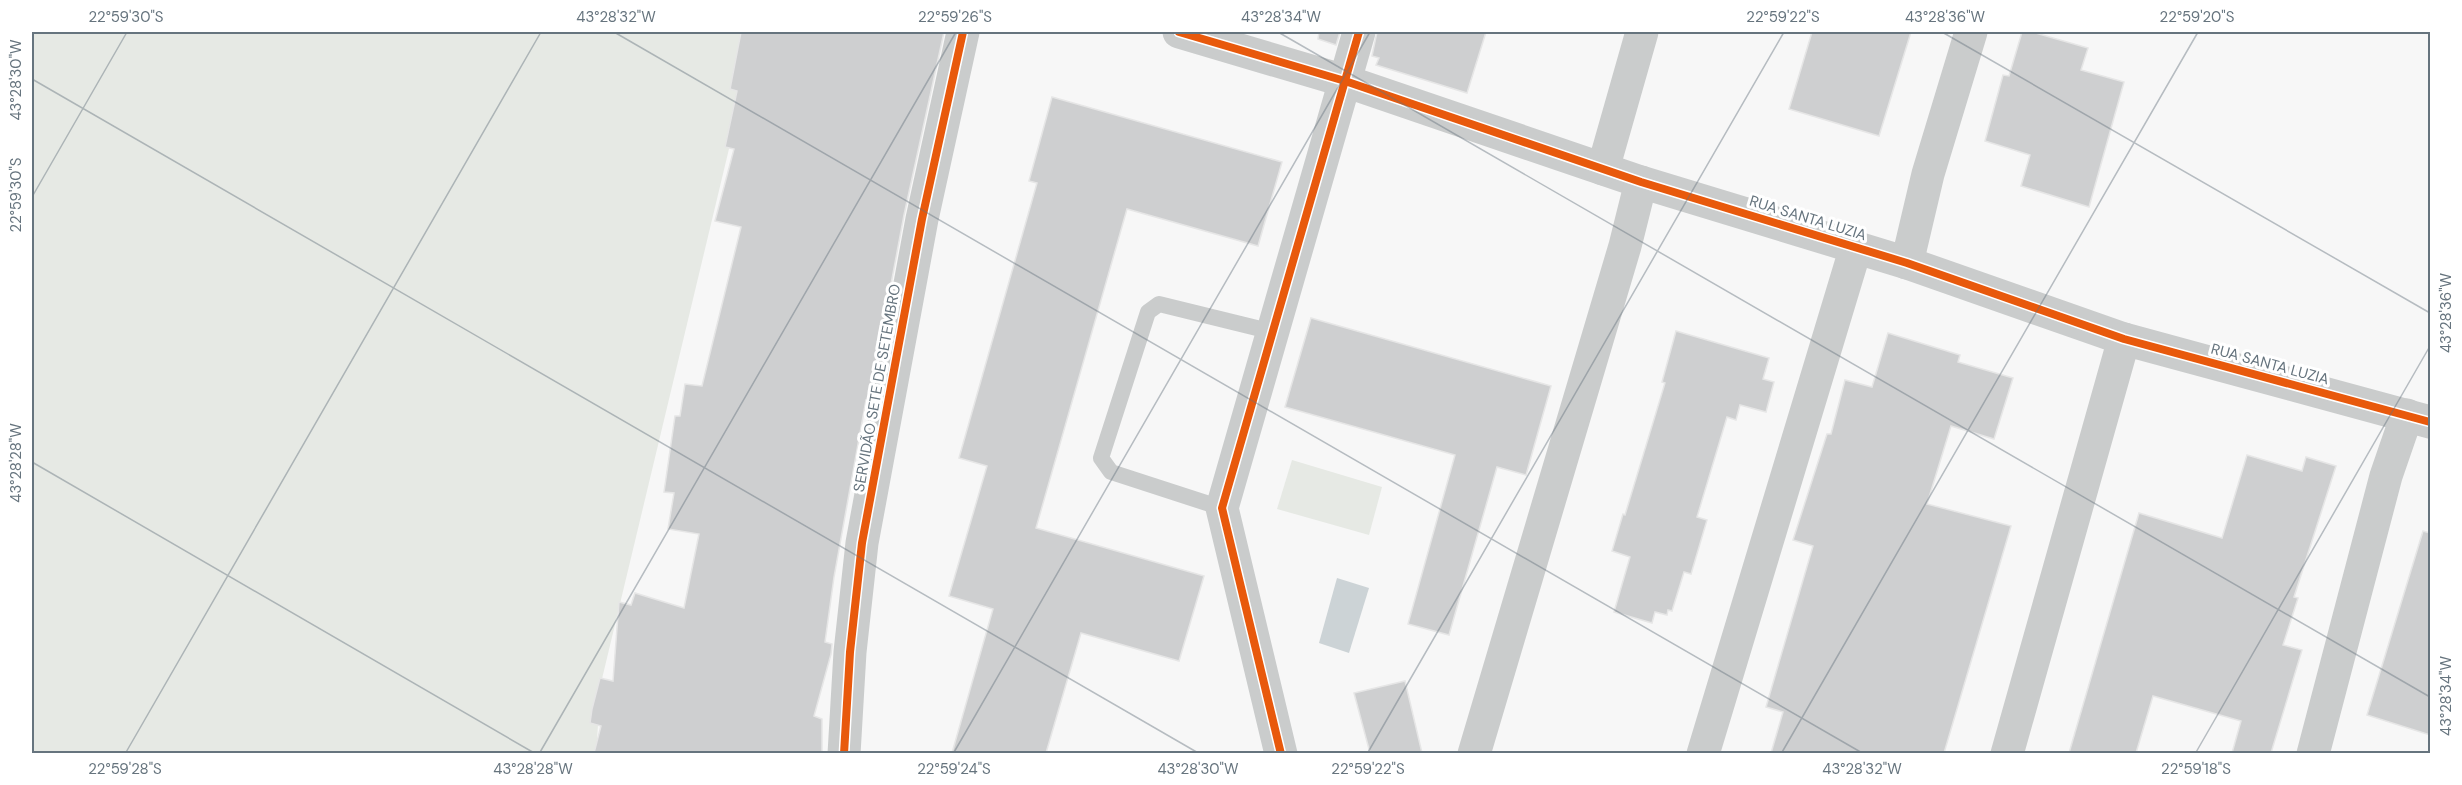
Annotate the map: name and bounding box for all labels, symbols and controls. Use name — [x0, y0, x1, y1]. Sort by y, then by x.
text: 22°59'30"S — [88, 7, 164, 27]
text: 43°28'32"W — [576, 7, 656, 27]
text: 22°59'26"S — [918, 7, 992, 27]
text: 43°28'34"W — [1241, 7, 1321, 27]
text: 22°59'22"S — [1746, 7, 1820, 27]
text: 43°28'36"W — [1905, 7, 1986, 27]
text: 22°59'20"S — [2160, 7, 2235, 27]
text: 43°28'30"W — [6, 39, 26, 121]
text: 22°59'30"S — [6, 157, 26, 233]
street label: RUA SANTA LUZIA — [1747, 191, 1869, 245]
text: 43°28'36"W — [2436, 272, 2456, 353]
street label: SERVIDÃO SETE DE SETEMBRO — [849, 282, 905, 494]
street label: RUA SANTA LUZIA — [2209, 339, 2331, 389]
text: 43°28'28"W — [6, 423, 26, 503]
text: 43°28'34"W — [2436, 656, 2456, 736]
text: 22°59'28"S — [88, 759, 162, 779]
text: 43°28'28"W — [493, 759, 573, 779]
text: 22°59'24"S — [917, 759, 991, 779]
text: 43°28'30"W — [1157, 759, 1239, 779]
text: 22°59'22"S — [1331, 759, 1405, 779]
text: 43°28'32"W — [1822, 759, 1902, 779]
text: 22°59'18"S — [2161, 759, 2231, 779]

